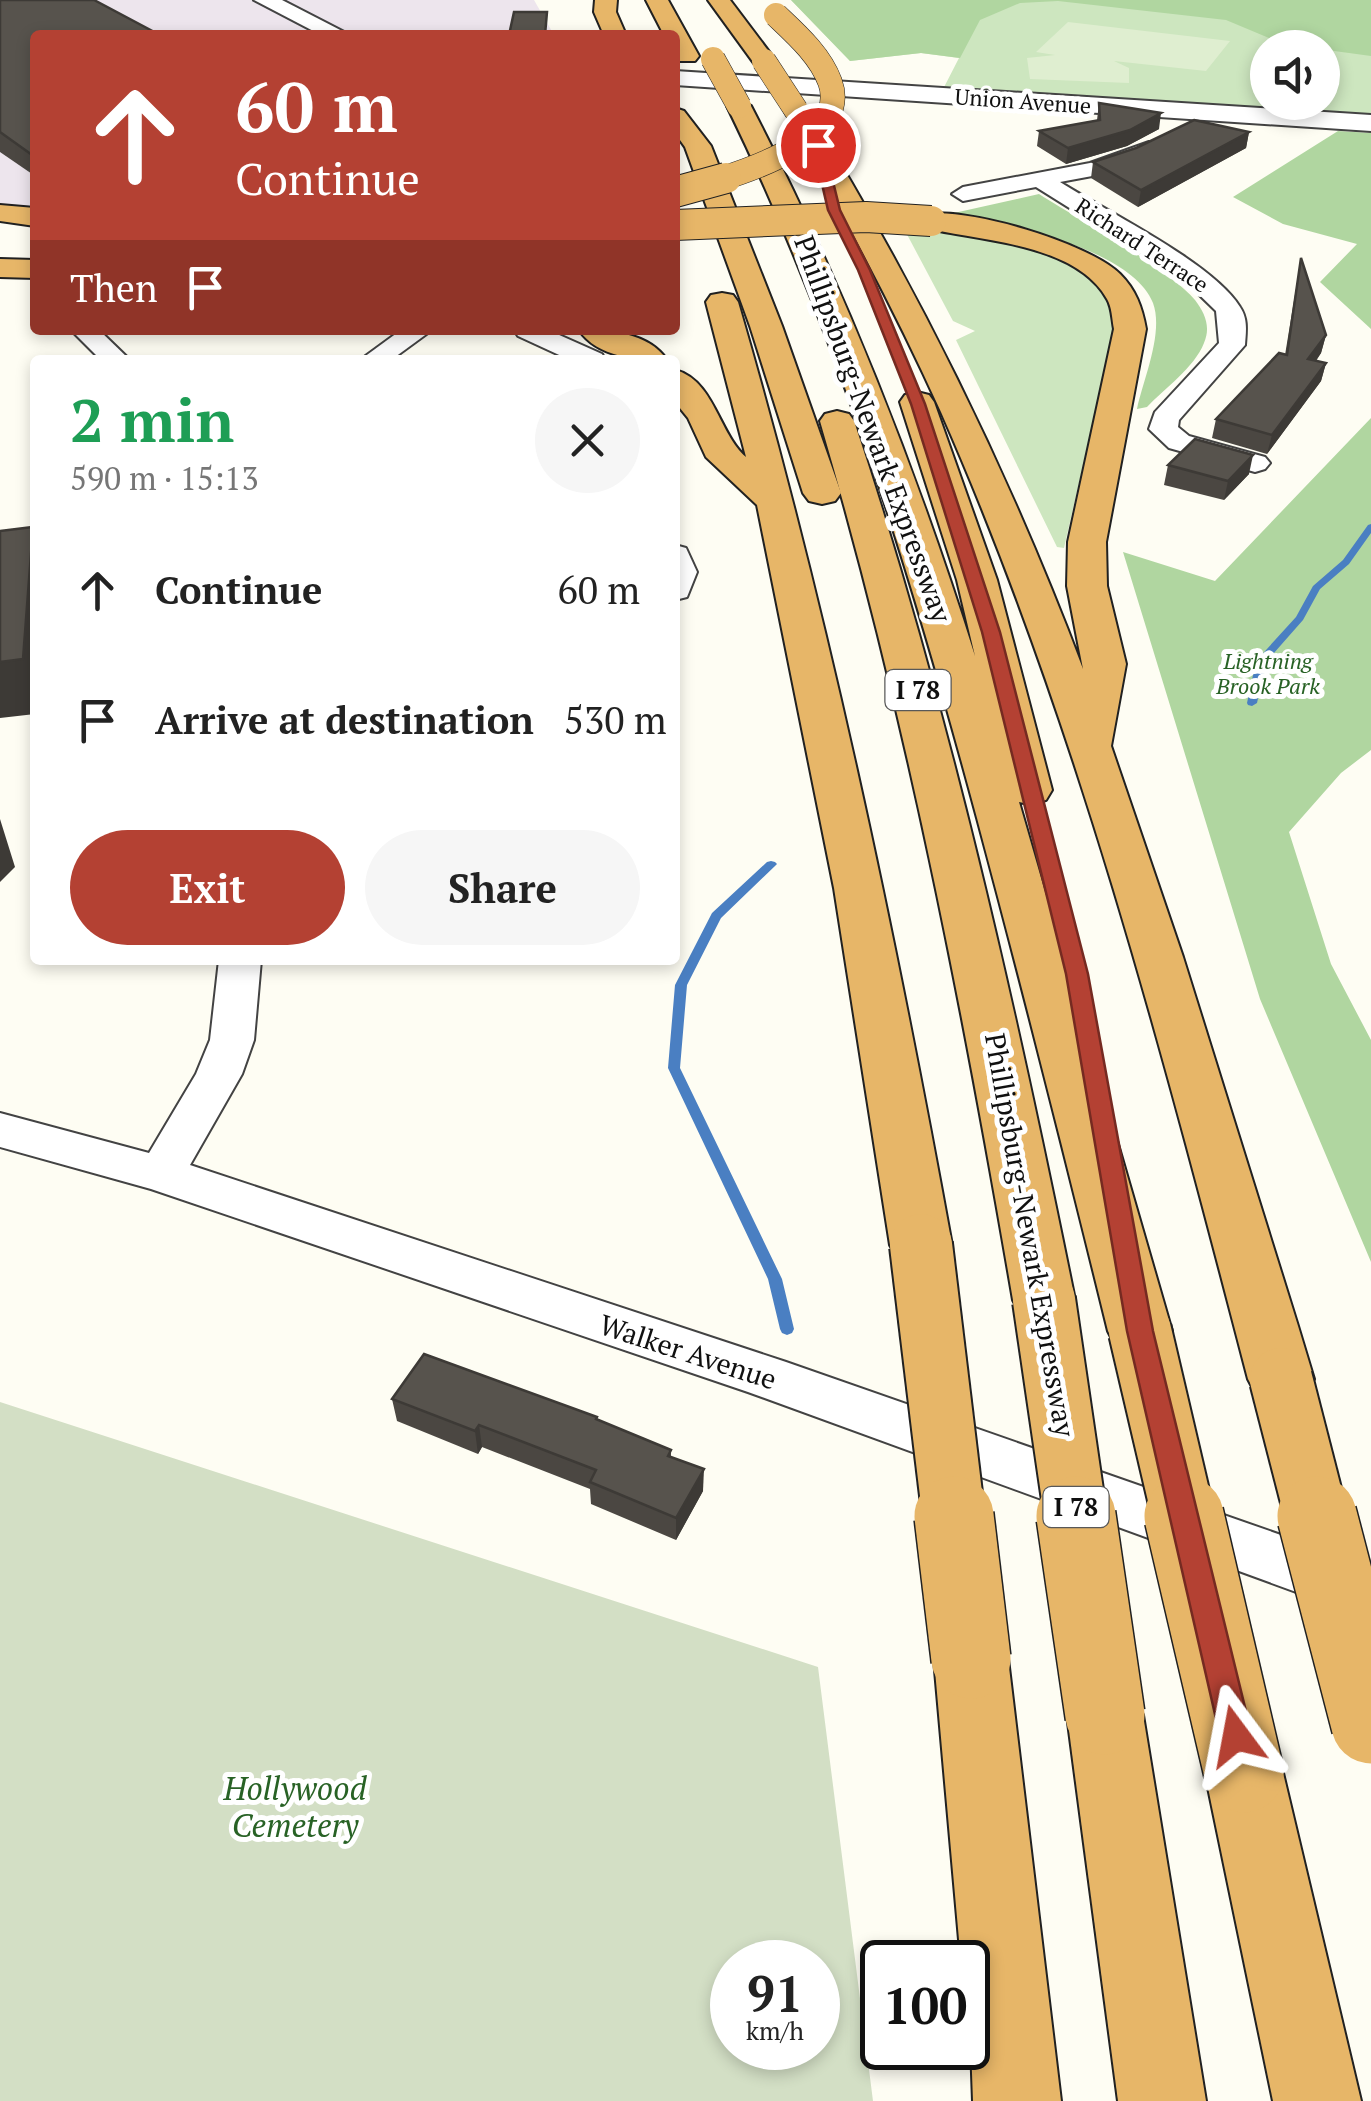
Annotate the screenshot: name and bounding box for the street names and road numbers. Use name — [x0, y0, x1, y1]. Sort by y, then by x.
street label: Union Avenue — [954, 81, 1092, 120]
street label: Richard Terrace — [1070, 191, 1214, 298]
street label: Phillipsburg-Newark Expressway — [786, 230, 961, 628]
road number: I 78 — [886, 670, 950, 710]
street label: Phillipsburg-Newark Expressway — [977, 1030, 1084, 1440]
street label: Walker Avenue — [595, 1306, 781, 1398]
road number: I 78 — [1044, 1487, 1108, 1527]

